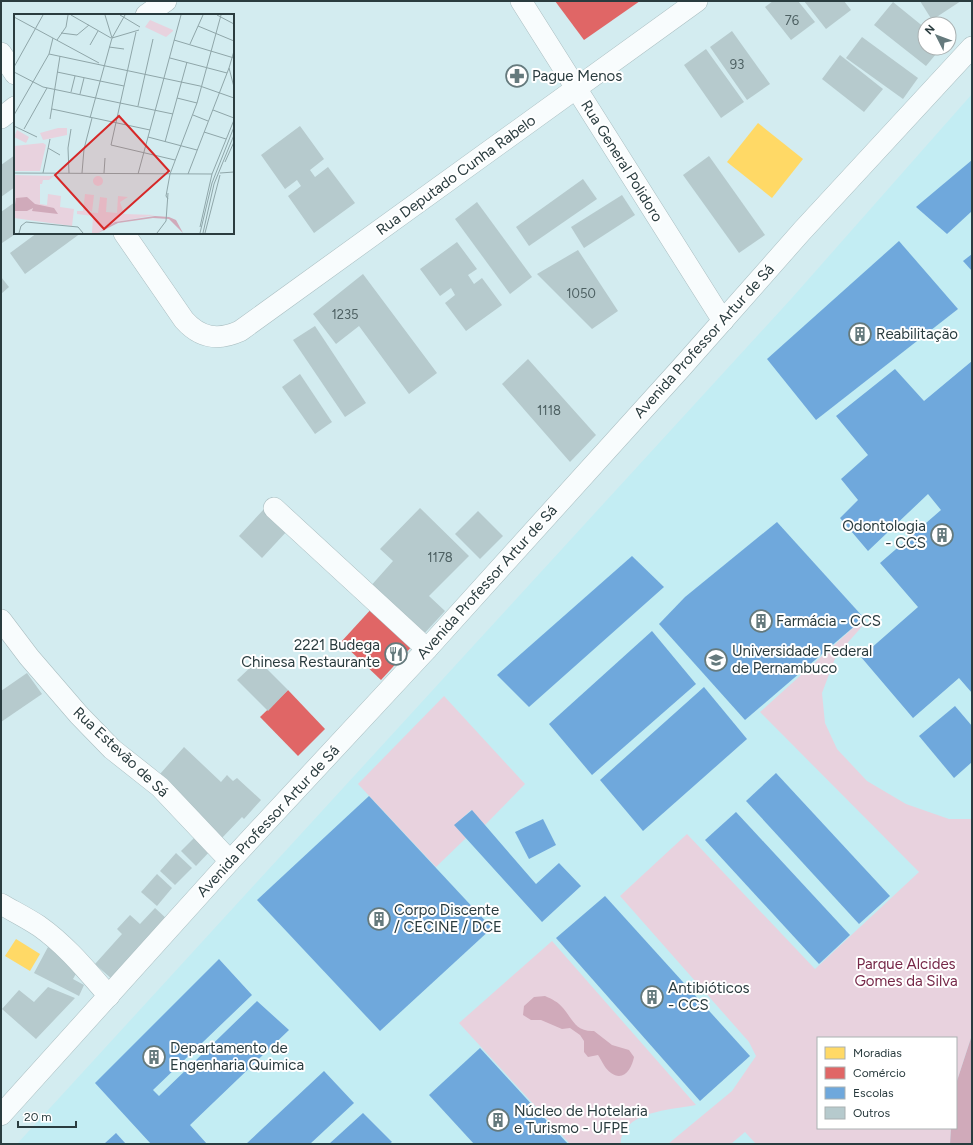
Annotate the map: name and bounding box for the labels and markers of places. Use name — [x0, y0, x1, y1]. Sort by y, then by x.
pharmacy icon: Pague Menos — [504, 63, 530, 89]
place label: Pague Menos — [532, 67, 622, 85]
building icon: Reabilitação — [847, 321, 873, 347]
place label: Reabilitação — [876, 325, 958, 343]
place label: Odontologia - CCS — [842, 517, 926, 552]
building icon: Odontologia - CCS — [929, 522, 955, 548]
building icon: Farmácia - CCS — [748, 608, 774, 634]
place label: Farmácia - CCS — [776, 612, 881, 630]
place label: 2221 Budega Chinesa Restaurante — [241, 636, 380, 671]
restaurant icon: 2221 Budega Chinesa Restaurante — [383, 641, 409, 667]
place label: Universidade Federal de Pernambuco — [732, 642, 872, 677]
school or university icon: Universidade Federal de Pernambuco — [703, 647, 729, 673]
place label: Corpo Discente / CECINE / DCE — [394, 901, 502, 936]
building icon: Corpo Discente / CECINE / DCE — [366, 906, 392, 932]
place label: Antibióticos - CCS — [668, 979, 750, 1014]
building icon: Antibióticos - CCS — [639, 984, 665, 1010]
place label: Departamento de Engenharia Quimica — [170, 1039, 304, 1074]
building icon: Departamento de Engenharia Quimica — [141, 1044, 167, 1070]
place label: Núcleo de Hotelaria e Turismo - UFPE — [514, 1102, 648, 1137]
building icon: Núcleo de Hotelaria e Turismo - UFPE — [485, 1107, 511, 1133]

